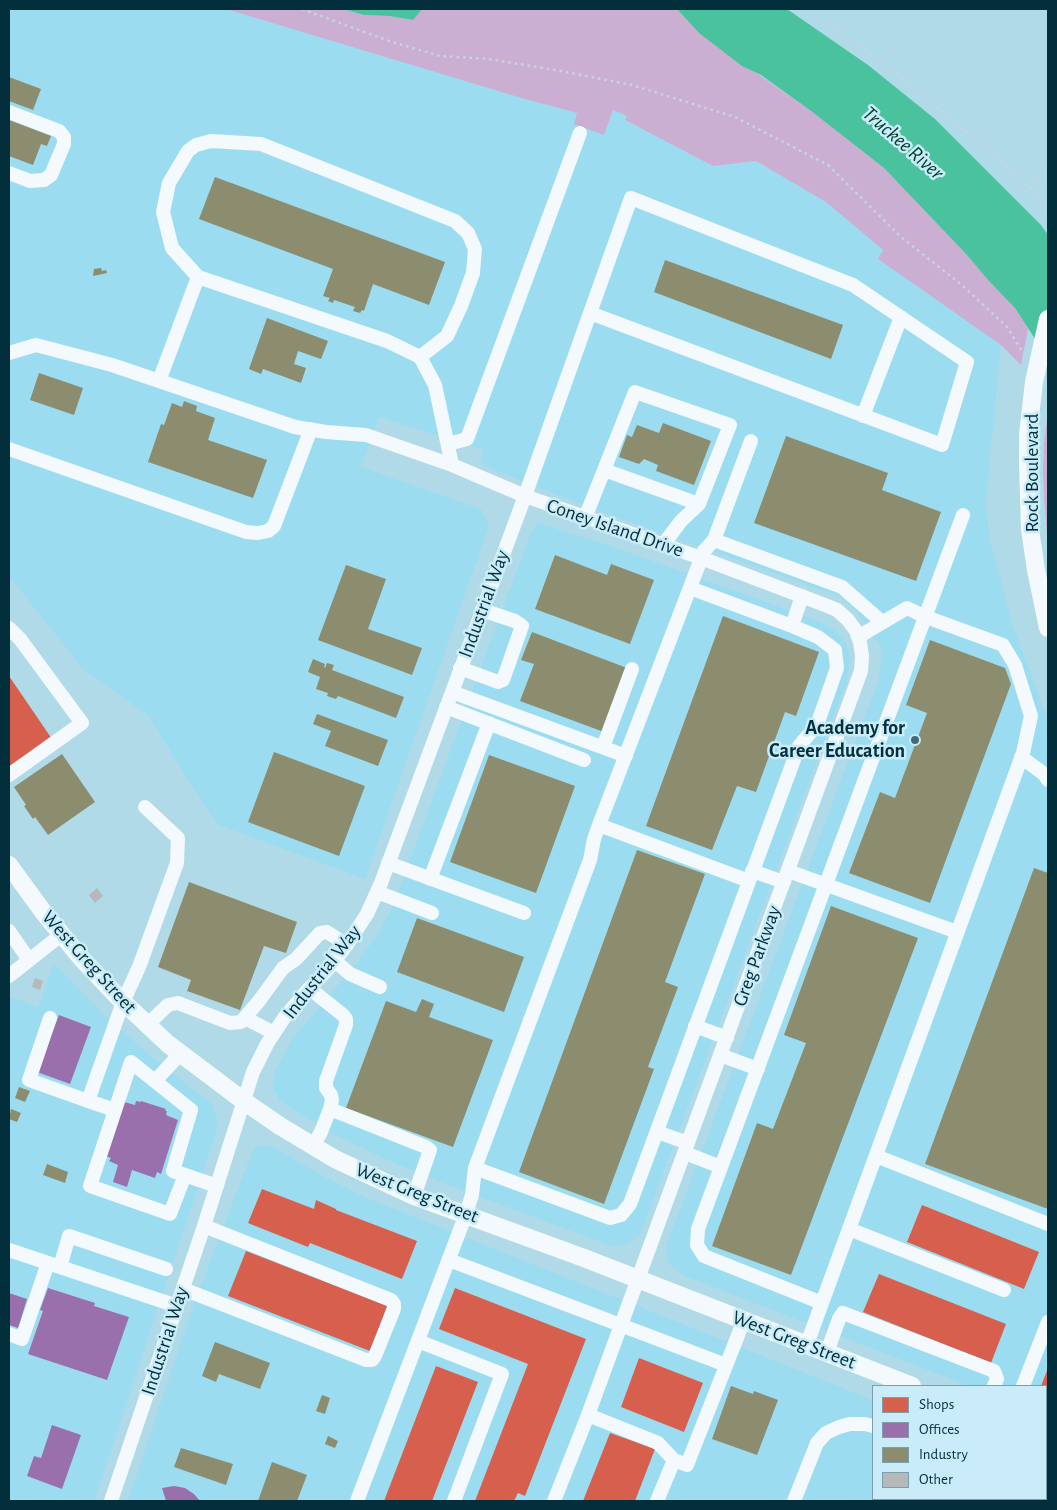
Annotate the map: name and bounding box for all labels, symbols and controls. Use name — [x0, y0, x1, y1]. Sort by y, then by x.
water label: Truckee River — [857, 101, 949, 185]
street label: Rock Boulevard — [1020, 413, 1044, 533]
street label: Coney Island Drive — [544, 493, 686, 563]
street label: Industrial Way — [453, 547, 515, 661]
place label: Academy for Career Education — [769, 716, 905, 763]
marker: Academy for Career Education — [909, 734, 921, 746]
street label: Greg Parkway — [728, 902, 786, 1010]
street label: West Greg Street — [36, 905, 142, 1019]
street label: Industrial Way — [278, 920, 366, 1024]
street label: West Greg Street — [352, 1157, 482, 1229]
street label: Industrial Way — [136, 1284, 194, 1398]
street label: West Greg Street — [729, 1305, 859, 1375]
legend — [872, 1385, 1047, 1500]
text: Shops — [919, 1397, 954, 1412]
text: Offices — [919, 1422, 960, 1437]
text: Industry — [919, 1447, 968, 1462]
text: Other — [919, 1472, 953, 1487]

